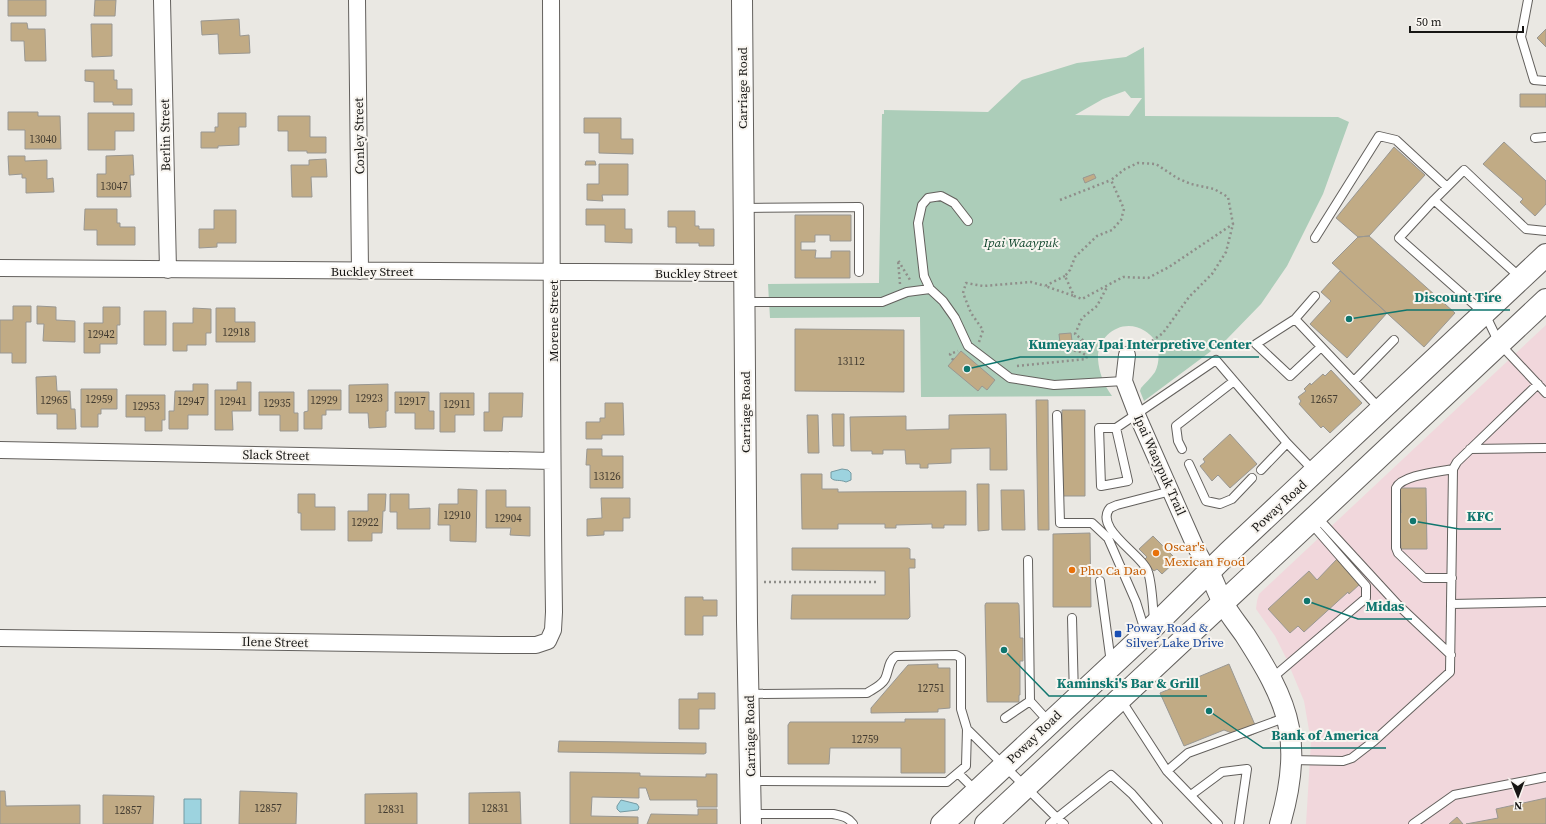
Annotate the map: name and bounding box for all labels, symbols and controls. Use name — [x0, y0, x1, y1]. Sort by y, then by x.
scale bar — [1410, 8, 1523, 34]
text: 50 m — [1416, 14, 1442, 30]
street label: Carriage Road — [734, 46, 751, 129]
street label: Conley Street — [350, 97, 368, 175]
street label: Berlin Street — [156, 98, 174, 171]
house number: 13040 — [29, 132, 57, 147]
house number: 13047 — [100, 179, 128, 194]
park label: Ipai Waaypuk — [983, 234, 1059, 251]
street label: Buckley Street — [331, 263, 414, 280]
street label: Buckley Street — [655, 265, 738, 282]
street label: Morene Street — [545, 279, 562, 362]
callout: Discount Tire — [1407, 284, 1510, 310]
text: Discount Tire — [1414, 287, 1502, 307]
house number: 12918 — [222, 325, 250, 340]
house number: 12942 — [87, 327, 115, 342]
callout: Kumeyaay Ipai Interpretive Center — [1020, 331, 1259, 357]
text: Kumeyaay Ipai Interpretive Center — [1028, 334, 1252, 354]
house number: 13112 — [837, 354, 865, 369]
street label: Carriage Road — [737, 370, 754, 453]
house number: 12923 — [355, 391, 383, 406]
house number: 12959 — [85, 392, 113, 407]
house number: 12657 — [1310, 392, 1338, 407]
house number: 12965 — [40, 393, 68, 408]
house number: 12929 — [310, 393, 338, 408]
house number: 12947 — [177, 394, 205, 409]
house number: 12941 — [219, 394, 247, 409]
house number: 12917 — [398, 394, 426, 409]
house number: 12935 — [263, 396, 291, 411]
house number: 12911 — [443, 397, 471, 412]
house number: 12953 — [132, 399, 160, 414]
street label: Ipai Waaypuk Trail — [1130, 412, 1190, 518]
street label: Slack Street — [242, 446, 310, 464]
house number: 13126 — [593, 469, 621, 484]
street label: Poway Road — [1248, 476, 1311, 536]
callout: KFC — [1459, 503, 1501, 529]
text: KFC — [1467, 506, 1494, 526]
house number: 12910 — [443, 508, 471, 523]
house number: 12904 — [494, 511, 522, 526]
house number: 12922 — [351, 515, 379, 530]
place label: Oscar's Mexican Food — [1164, 538, 1246, 570]
marker: Oscar's Mexican Food — [1151, 548, 1161, 558]
place label: Pho Ca Dao — [1080, 562, 1146, 579]
marker: Pho Ca Dao — [1067, 565, 1077, 575]
callout: Midas — [1358, 593, 1412, 619]
text: Midas — [1366, 596, 1405, 616]
place label: Poway Road & Silver Lake Drive — [1126, 619, 1224, 651]
marker: Poway Road & Silver Lake Drive — [1113, 629, 1123, 639]
street label: Ilene Street — [242, 633, 309, 651]
callout: Kaminski's Bar & Grill — [1049, 670, 1207, 696]
text: Kaminski's Bar & Grill — [1057, 673, 1200, 693]
house number: 12751 — [917, 681, 945, 696]
street label: Carriage Road — [741, 694, 759, 777]
street label: Poway Road — [1003, 706, 1065, 767]
callout: Bank of America — [1263, 722, 1386, 748]
text: Bank of America — [1271, 725, 1379, 745]
house number: 12759 — [851, 732, 879, 747]
north arrow — [1498, 776, 1538, 816]
text: N — [1514, 798, 1522, 813]
house number: 12857 — [254, 801, 282, 816]
house number: 12831 — [481, 801, 509, 816]
house number: 12831 — [377, 802, 405, 817]
house number: 12857 — [114, 803, 142, 818]

